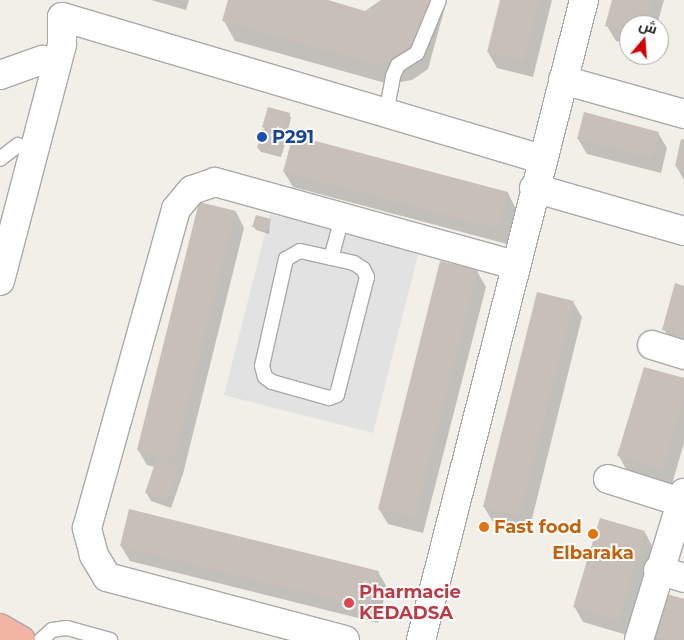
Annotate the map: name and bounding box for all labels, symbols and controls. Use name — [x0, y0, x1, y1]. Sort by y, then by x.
north arrow — [619, 15, 669, 65]
text: ش — [637, 15, 660, 38]
place label: P291 — [272, 126, 314, 148]
marker: P291 — [256, 131, 268, 143]
place label: Fast food — [494, 516, 582, 538]
marker: Fast food — [478, 521, 490, 533]
marker: Elbaraka — [587, 528, 599, 540]
place label: Elbaraka — [552, 542, 634, 564]
place label: Pharmacie KEDADSA — [359, 582, 461, 624]
marker: Pharmacie KEDADSA — [343, 597, 355, 609]

